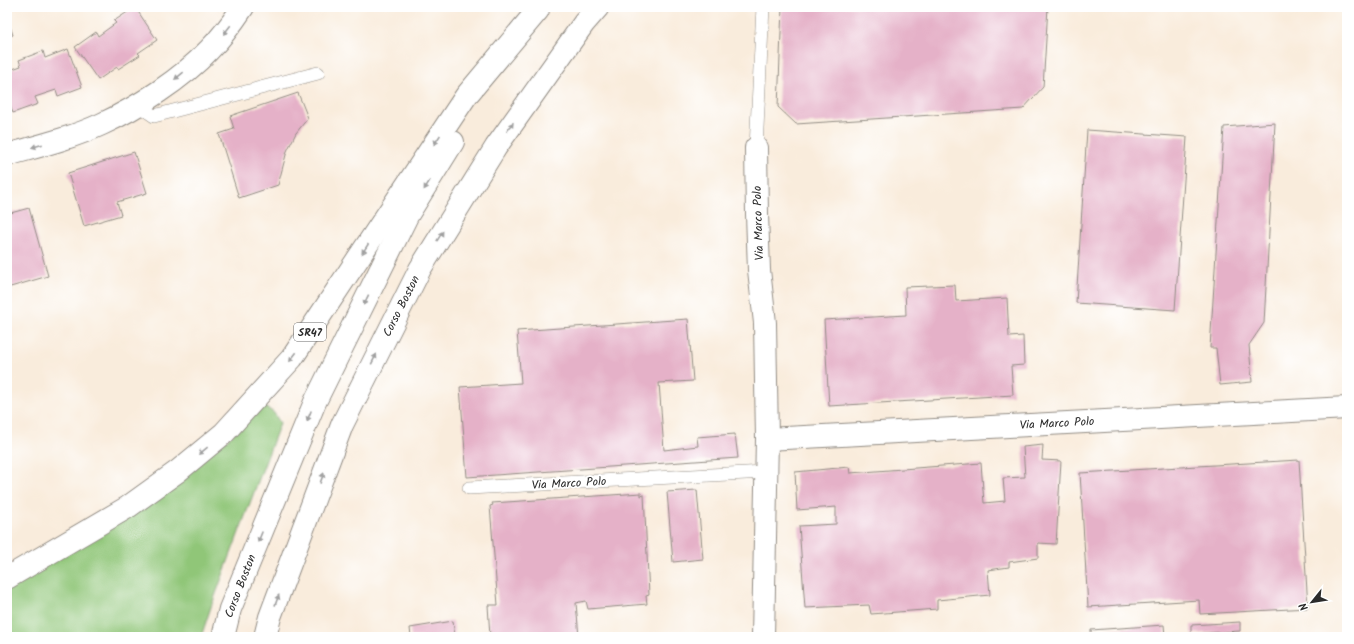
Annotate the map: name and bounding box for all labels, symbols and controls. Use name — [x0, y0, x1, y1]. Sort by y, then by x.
one-way arrow — [222, 24, 231, 35]
one-way arrow — [173, 72, 184, 81]
one-way arrow — [506, 122, 514, 132]
one-way arrow — [433, 135, 441, 145]
one-way arrow — [31, 143, 43, 149]
one-way arrow — [423, 179, 430, 191]
street label: Via Marco Polo — [748, 185, 769, 261]
one-way arrow — [436, 231, 444, 241]
one-way arrow — [361, 243, 369, 254]
street label: Corso Boston — [378, 272, 425, 340]
one-way arrow — [363, 294, 369, 305]
road number: SR47 — [294, 323, 326, 341]
one-way arrow — [289, 351, 297, 362]
one-way arrow — [371, 354, 378, 365]
one-way arrow — [306, 411, 312, 422]
street label: Via Marco Polo — [1019, 412, 1095, 435]
one-way arrow — [198, 446, 209, 455]
one-way arrow — [319, 472, 325, 484]
street label: Via Marco Polo — [531, 472, 607, 495]
one-way arrow — [256, 531, 262, 543]
street label: Corso Boston — [220, 552, 261, 621]
north arrow — [1292, 582, 1332, 622]
one-way arrow — [274, 594, 280, 606]
text: N — [1295, 599, 1314, 614]

